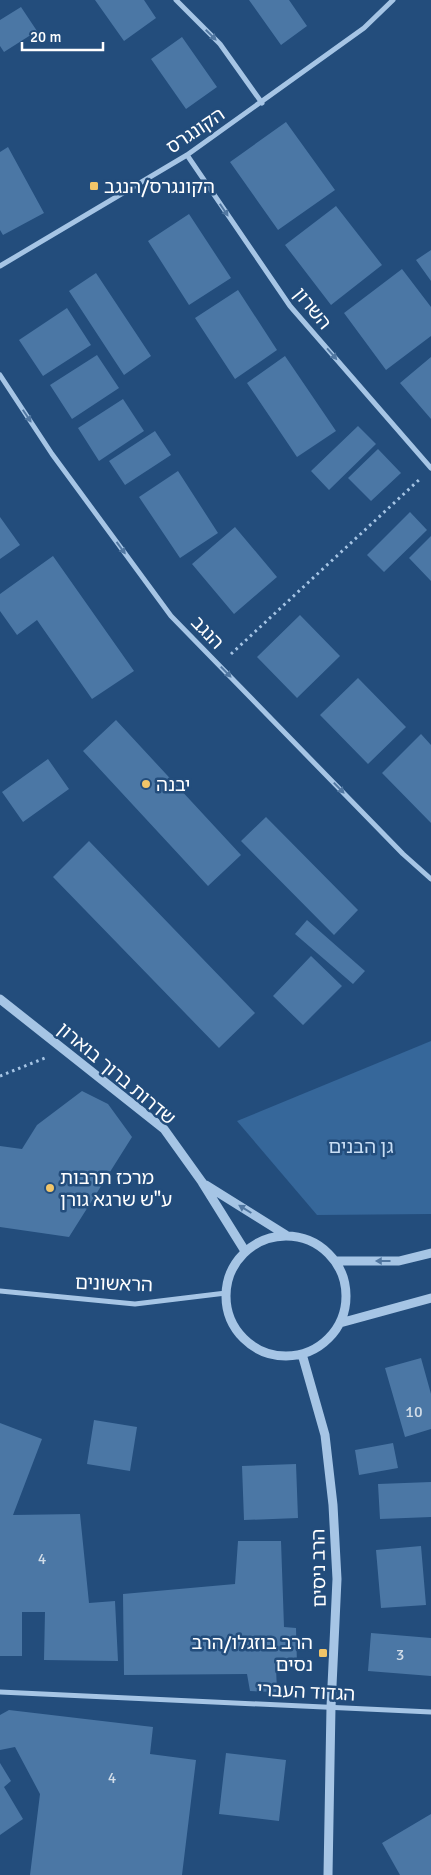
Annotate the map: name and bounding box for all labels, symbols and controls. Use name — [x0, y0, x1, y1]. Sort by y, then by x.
scale bar — [22, 20, 104, 52]
text: 20 m — [30, 28, 61, 46]
one-way arrow — [204, 28, 216, 40]
street label: הקונגרס — [162, 102, 230, 159]
place label: הקונגרס/הנגב — [104, 175, 215, 199]
marker: הקונגרס/הנגב — [88, 180, 100, 192]
one-way arrow — [220, 203, 229, 217]
street label: השרון — [288, 283, 337, 335]
one-way arrow — [326, 347, 337, 360]
one-way arrow — [22, 409, 32, 423]
one-way arrow — [116, 541, 127, 554]
street label: הנגב — [186, 611, 229, 654]
one-way arrow — [220, 666, 232, 678]
place label: יבנה — [156, 773, 190, 797]
marker: יבנה — [140, 778, 152, 790]
one-way arrow — [333, 782, 345, 794]
street label: שדרות ברוך בוארון — [52, 1017, 181, 1130]
park label: גן הבנים — [328, 1135, 394, 1159]
place label: מרכז תרבות ע"ש שרגא גורן — [60, 1166, 172, 1212]
marker: מרכז תרבות ע"ש שרגא גורן — [44, 1182, 56, 1194]
one-way arrow — [238, 1205, 251, 1214]
one-way arrow — [375, 1257, 391, 1265]
street label: הראשונים — [75, 1271, 153, 1297]
house number: 10 — [405, 1402, 423, 1422]
street label: הרב ניסים — [306, 1528, 332, 1608]
house number: 4 — [38, 1549, 47, 1569]
place label: הרב בוזגלו/הרב נסים — [192, 1631, 313, 1677]
house number: 3 — [396, 1645, 404, 1665]
marker: הרב בוזגלו/הרב נסים — [317, 1647, 329, 1659]
street label: הגדוד העברי — [256, 1677, 356, 1707]
house number: 4 — [108, 1768, 117, 1788]

